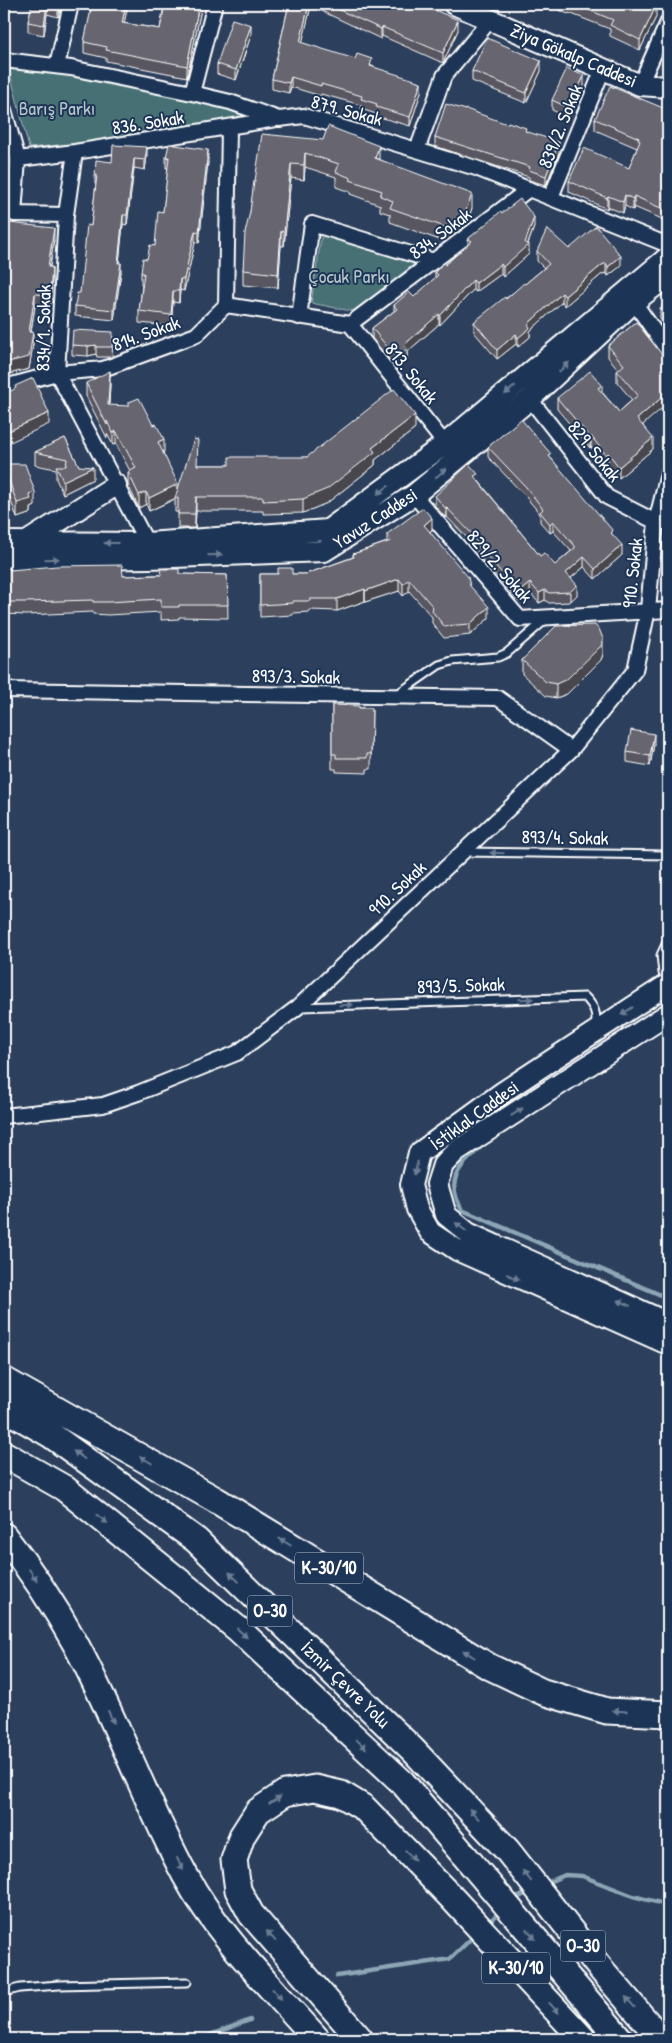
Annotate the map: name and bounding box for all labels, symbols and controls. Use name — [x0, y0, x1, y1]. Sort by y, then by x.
street label: Ziya Gökalp Caddesi — [507, 17, 641, 93]
street label: 839/2. Sokak — [531, 80, 589, 172]
street label: 879. Sokak — [309, 88, 386, 132]
park label: Barış Parkı — [19, 95, 95, 121]
street label: 836. Sokak — [110, 103, 186, 140]
street label: 834. Sokak — [403, 201, 477, 265]
park label: Çocuk Parkı — [308, 263, 390, 289]
street label: 834/1. Sokak — [29, 284, 57, 372]
street label: 814. Sokak — [109, 309, 184, 357]
street label: 813. Sokak — [379, 337, 445, 409]
one-way arrow — [558, 361, 570, 373]
one-way arrow — [504, 384, 517, 395]
street label: 829. Sokak — [562, 415, 628, 487]
one-way arrow — [434, 467, 447, 478]
street label: Yavuz Caddesi — [328, 481, 422, 555]
one-way arrow — [376, 485, 390, 495]
street label: 829/2. Sokak — [461, 524, 539, 608]
street label: 910. Sokak — [615, 537, 649, 609]
one-way arrow — [103, 539, 119, 547]
one-way arrow — [207, 551, 223, 559]
one-way arrow — [45, 555, 61, 563]
street label: 893/3. Sokak — [252, 662, 340, 690]
street label: 893/4. Sokak — [521, 823, 609, 851]
one-way arrow — [489, 848, 505, 856]
street label: 910. Sokak — [362, 854, 432, 922]
street label: 893/5. Sokak — [417, 970, 505, 1000]
one-way arrow — [519, 995, 535, 1003]
one-way arrow — [339, 1001, 355, 1009]
one-way arrow — [621, 1006, 634, 1016]
street label: İstiklal Caddesi — [424, 1074, 524, 1156]
one-way arrow — [510, 1108, 524, 1117]
one-way arrow — [411, 1161, 419, 1176]
one-way arrow — [454, 1222, 467, 1233]
one-way arrow — [506, 1273, 520, 1281]
one-way arrow — [617, 1299, 631, 1307]
one-way arrow — [72, 1450, 86, 1460]
one-way arrow — [139, 1455, 152, 1464]
one-way arrow — [96, 1514, 109, 1525]
one-way arrow — [279, 1538, 292, 1547]
road number: K-30/10 — [295, 1552, 363, 1584]
one-way arrow — [28, 1568, 38, 1582]
one-way arrow — [228, 1571, 240, 1583]
road number: O-30 — [248, 1595, 292, 1626]
one-way arrow — [235, 1627, 247, 1639]
street label: İzmir Çevre Yolu — [296, 1635, 397, 1734]
one-way arrow — [462, 1650, 476, 1659]
one-way arrow — [611, 1707, 627, 1715]
one-way arrow — [107, 1710, 115, 1724]
one-way arrow — [354, 1738, 366, 1750]
one-way arrow — [268, 1795, 282, 1805]
one-way arrow — [468, 1809, 480, 1821]
one-way arrow — [404, 1849, 416, 1861]
one-way arrow — [176, 1857, 184, 1871]
one-way arrow — [522, 1870, 533, 1883]
one-way arrow — [525, 1928, 536, 1941]
road number: O-30 — [560, 1930, 606, 1962]
one-way arrow — [265, 1931, 277, 1943]
road number: K-30/10 — [482, 1952, 550, 1984]
one-way arrow — [271, 1987, 282, 2000]
one-way arrow — [624, 1996, 635, 2009]
one-way arrow — [548, 2002, 560, 2014]

